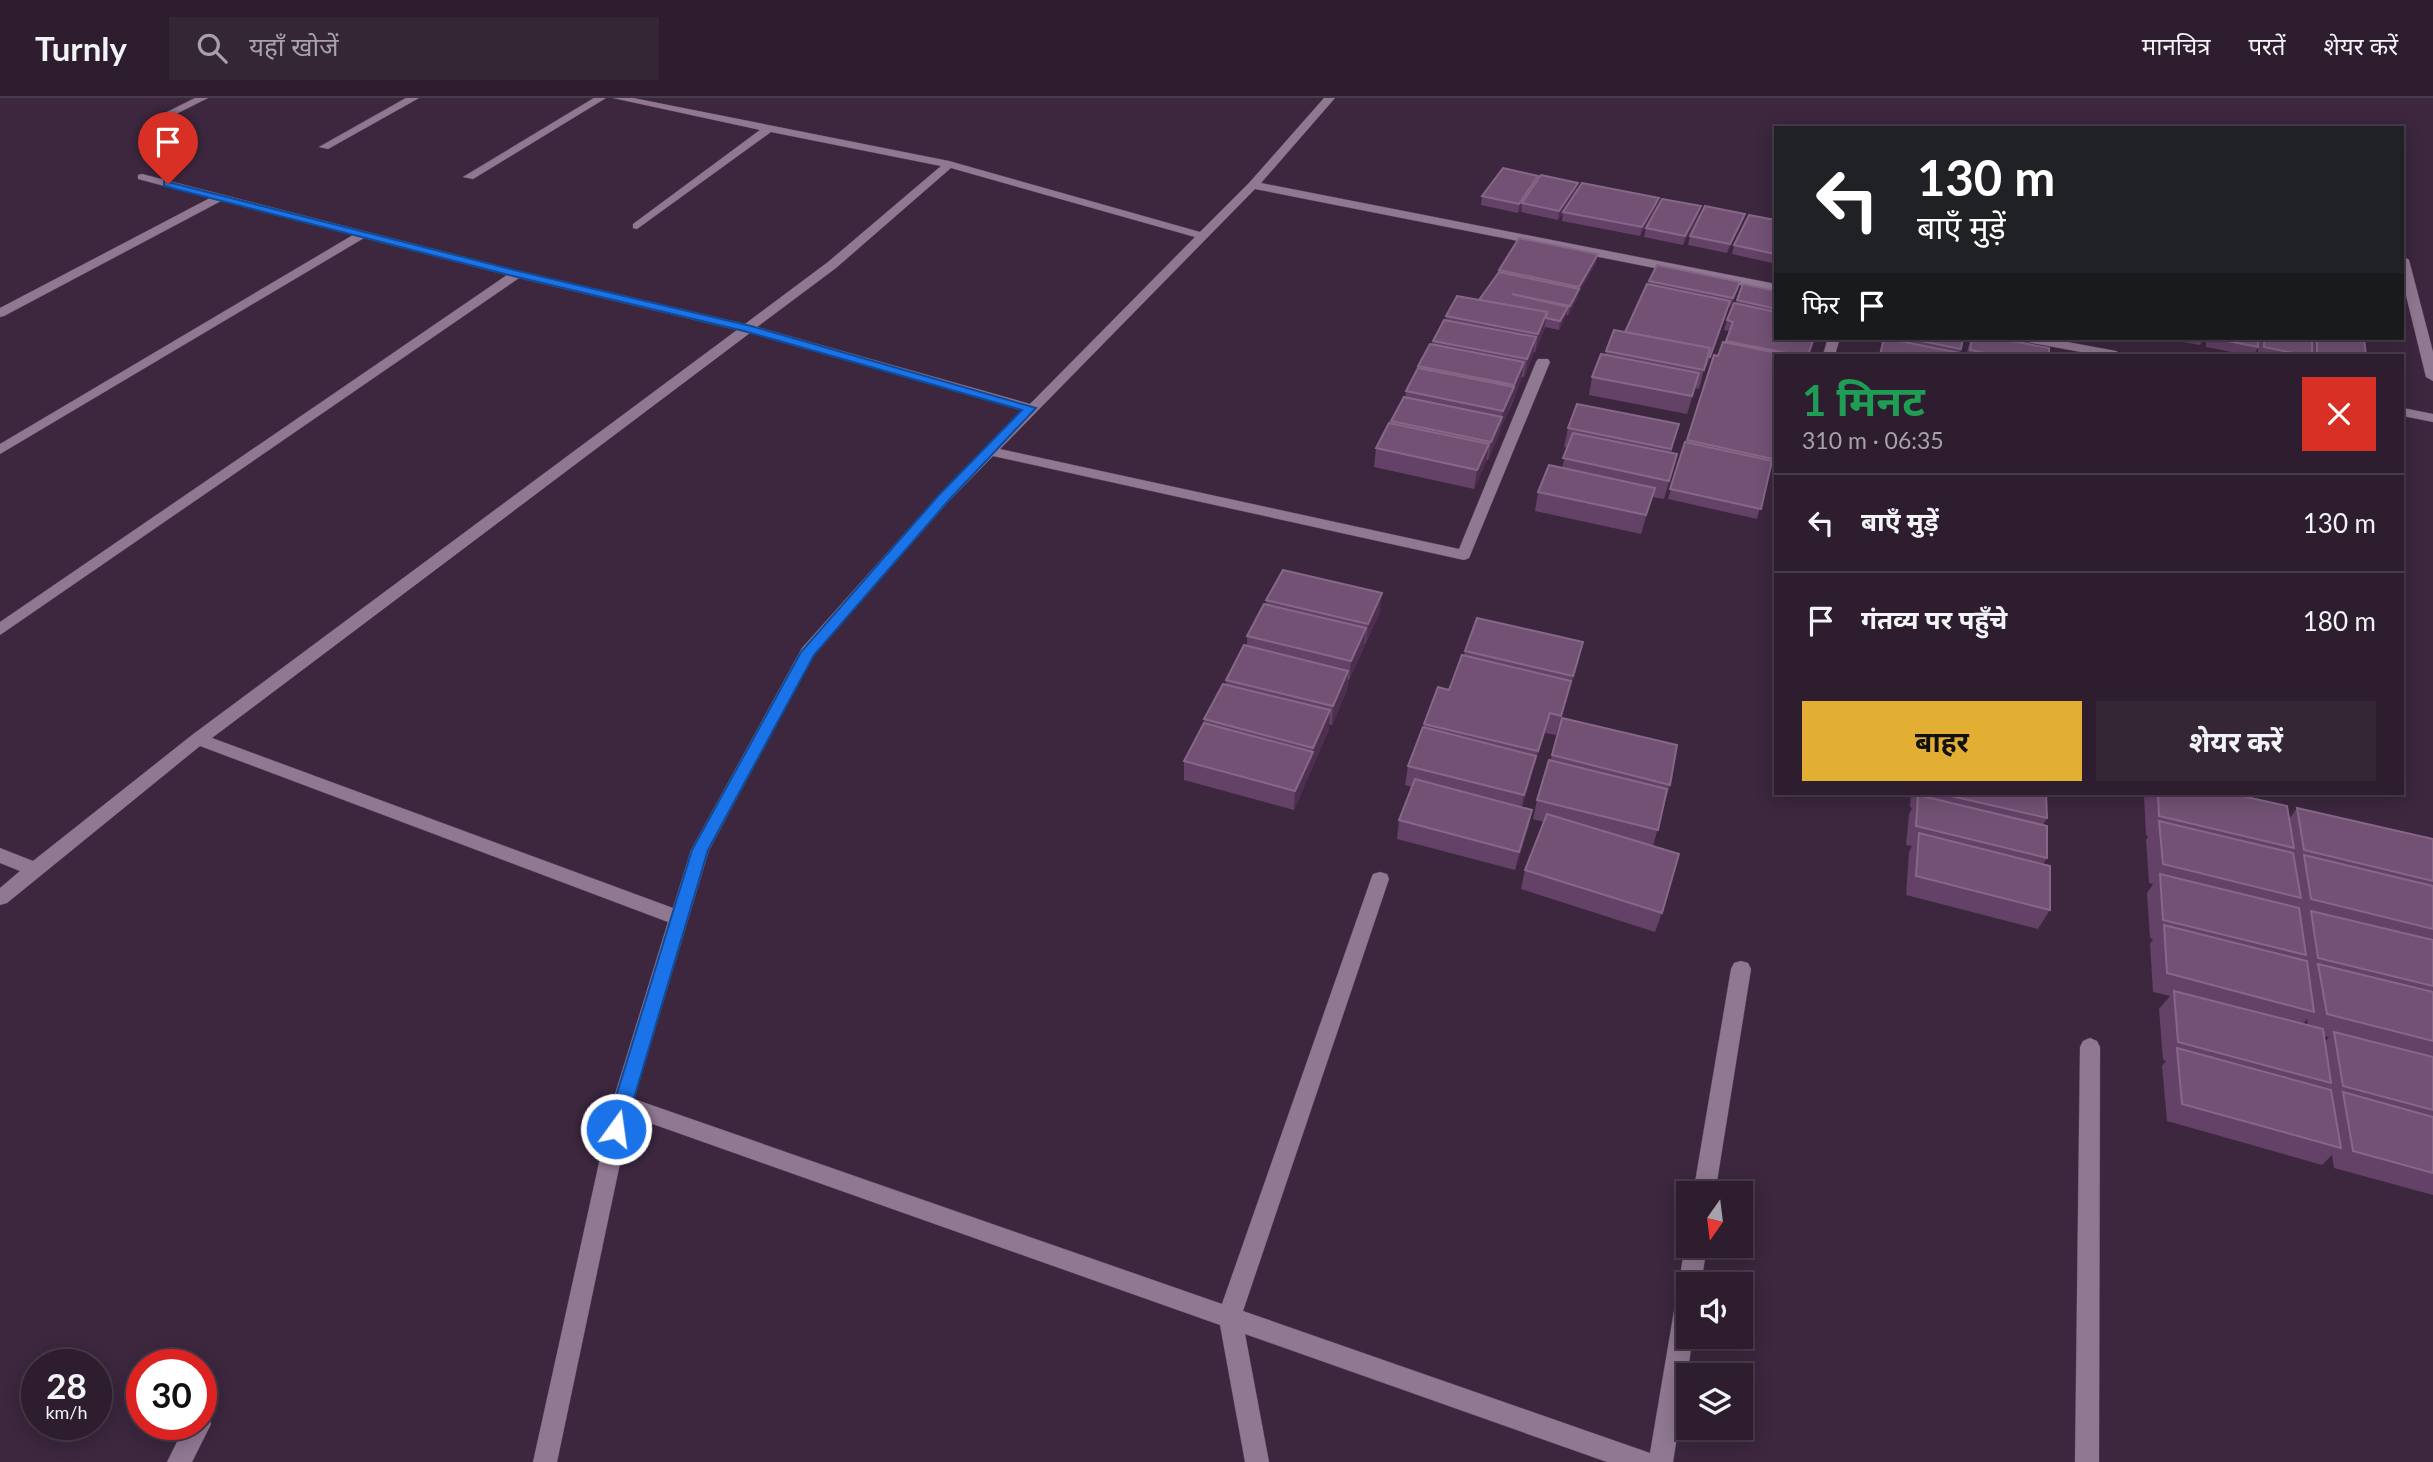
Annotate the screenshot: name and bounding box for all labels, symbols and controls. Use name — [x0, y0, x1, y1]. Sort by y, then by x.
search box — [169, 17, 659, 80]
text: Turnly — [35, 28, 127, 68]
icon: search — [193, 29, 231, 67]
text: यहाँ खोजें — [249, 30, 338, 62]
text: मानचित्र — [2142, 31, 2210, 60]
text: परतें — [2248, 31, 2286, 60]
text: शेयर करें — [2324, 31, 2398, 60]
pin — [138, 112, 198, 184]
icon: arrive — [149, 123, 187, 161]
text: 130 m — [1917, 148, 2055, 206]
icon: left — [1802, 154, 1893, 245]
text: बाएँ मुड़ें — [1917, 207, 2006, 246]
icon: arrive — [1853, 287, 1891, 325]
text: फिर — [1802, 288, 1839, 320]
text: 1 मिनट — [1802, 375, 1925, 425]
button: close — [2302, 377, 2376, 451]
text: 310 m · 06:35 — [1802, 426, 1944, 454]
icon: left — [1802, 504, 1840, 542]
text: बाएँ मुड़ें — [1861, 505, 1939, 537]
text: 130 m — [2303, 507, 2376, 539]
icon: arrive — [1802, 602, 1840, 640]
text: गंतव्य पर पहुँचे — [1861, 603, 2007, 635]
text: 180 m — [2303, 605, 2376, 637]
button: बाहर — [1802, 701, 2082, 781]
button: शेयर करें — [2096, 701, 2376, 781]
position arrow — [579, 1092, 653, 1166]
north arrow — [1676, 1181, 1754, 1258]
map controls — [1676, 1181, 1753, 1440]
button: sound — [1676, 1272, 1753, 1349]
speed limit sign: 30 — [126, 1349, 217, 1440]
button: layers — [1676, 1363, 1753, 1440]
text: 28 — [46, 1364, 87, 1406]
text: km/h — [45, 1401, 88, 1423]

